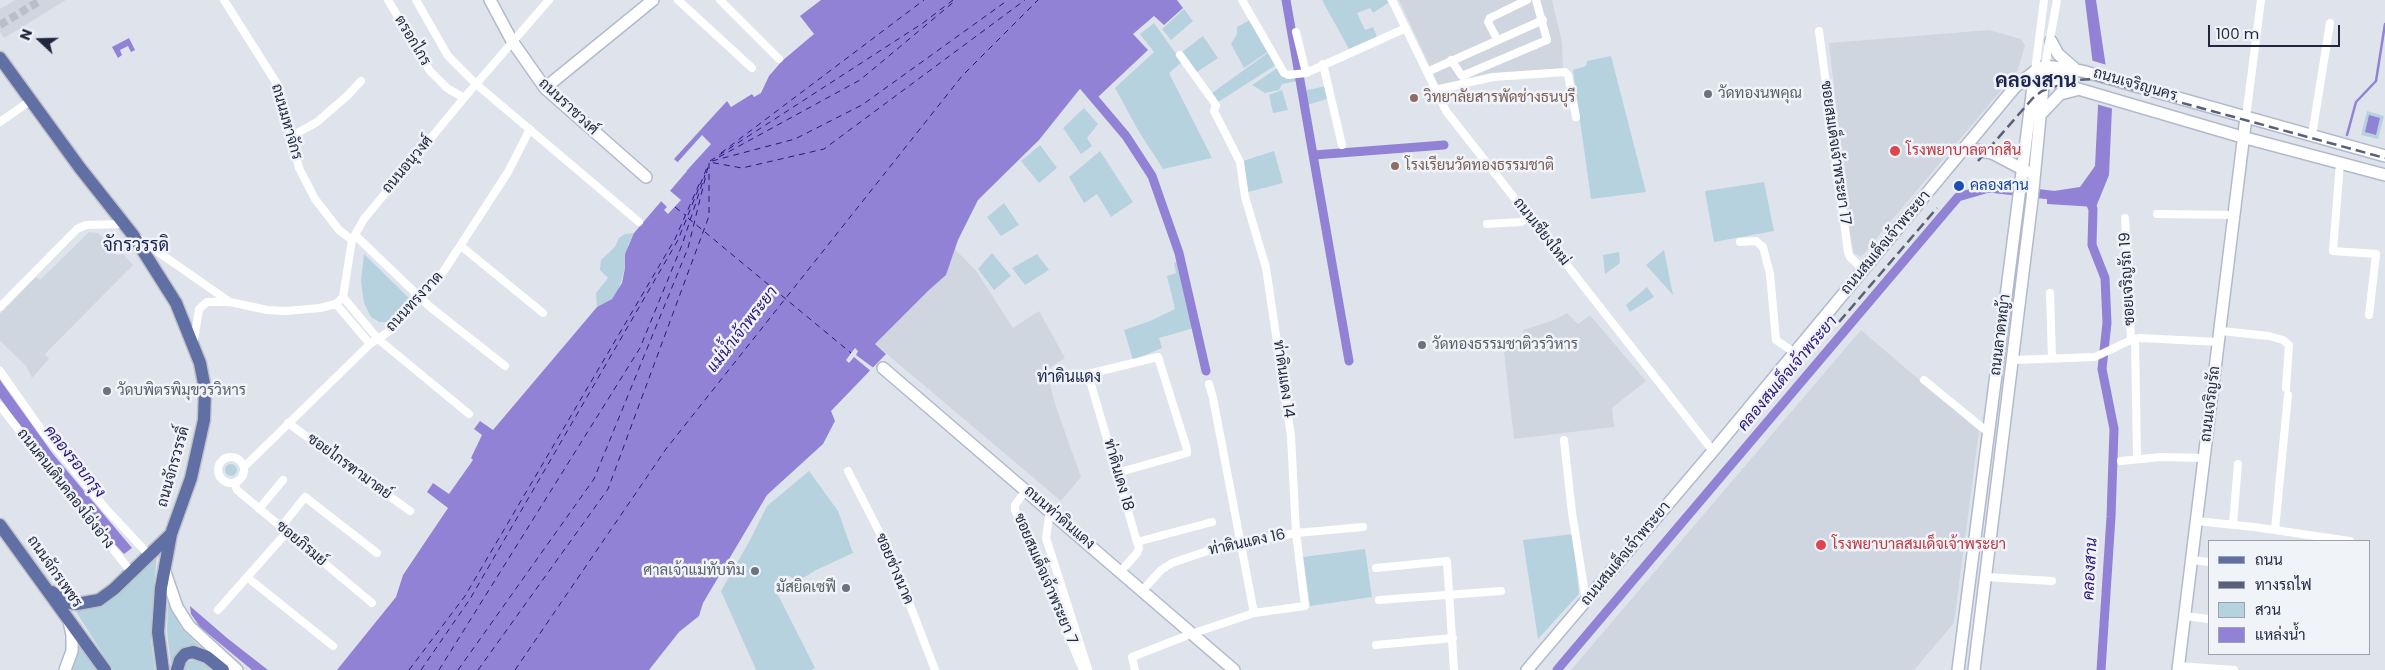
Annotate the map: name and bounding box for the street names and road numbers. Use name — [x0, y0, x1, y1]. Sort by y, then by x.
street label: ตรอกไกร — [390, 13, 434, 69]
street label: ถนนเจริญนคร — [2091, 64, 2179, 106]
street label: ถนนราชวงศ์ — [534, 75, 602, 139]
street label: ซอยสมเด็จเจ้าพระยา 17 — [1816, 80, 1854, 226]
street label: ถนนมหาจักร — [267, 82, 305, 162]
street label: ถนนอนุวงศ์ — [379, 133, 437, 197]
street label: ถนนสมเด็จเจ้าพระยา — [1837, 188, 1935, 298]
street label: ถนนเชียงใหม่ — [1509, 194, 1573, 270]
street label: ซอยเจริญรัถ 19 — [2117, 232, 2139, 326]
street label: ถนนทรงวาด — [383, 268, 447, 336]
street label: ถนนลาดหญ้า — [1987, 293, 2015, 377]
street label: ท่าดินแดง 14 — [1269, 339, 1297, 419]
street label: ถนนเจริญรัถ — [2197, 365, 2225, 443]
street label: ถนนจักรวรรดิ์ — [154, 425, 194, 509]
street label: ถนนคนเดินคลองโอ่งอ่าง — [13, 426, 117, 552]
street label: ซอยไกรฑามาตย์ — [303, 430, 395, 504]
street label: ท่าดินเดง 18 — [1099, 437, 1137, 513]
street label: ถนนท่าดินแดง — [1020, 482, 1098, 554]
street label: ถนนสมเด็จเจ้าพระยา — [1577, 499, 1675, 609]
street label: ซอยสมเด็จเจ้าพระยา 7 — [1009, 511, 1081, 647]
street label: ซอยภิรมย์ — [272, 518, 330, 570]
street label: ท่าดินแดง 16 — [1207, 526, 1287, 560]
street label: ซอยช่างนาค — [871, 531, 917, 607]
street label: ถนนจักรเพชร — [23, 532, 85, 612]

